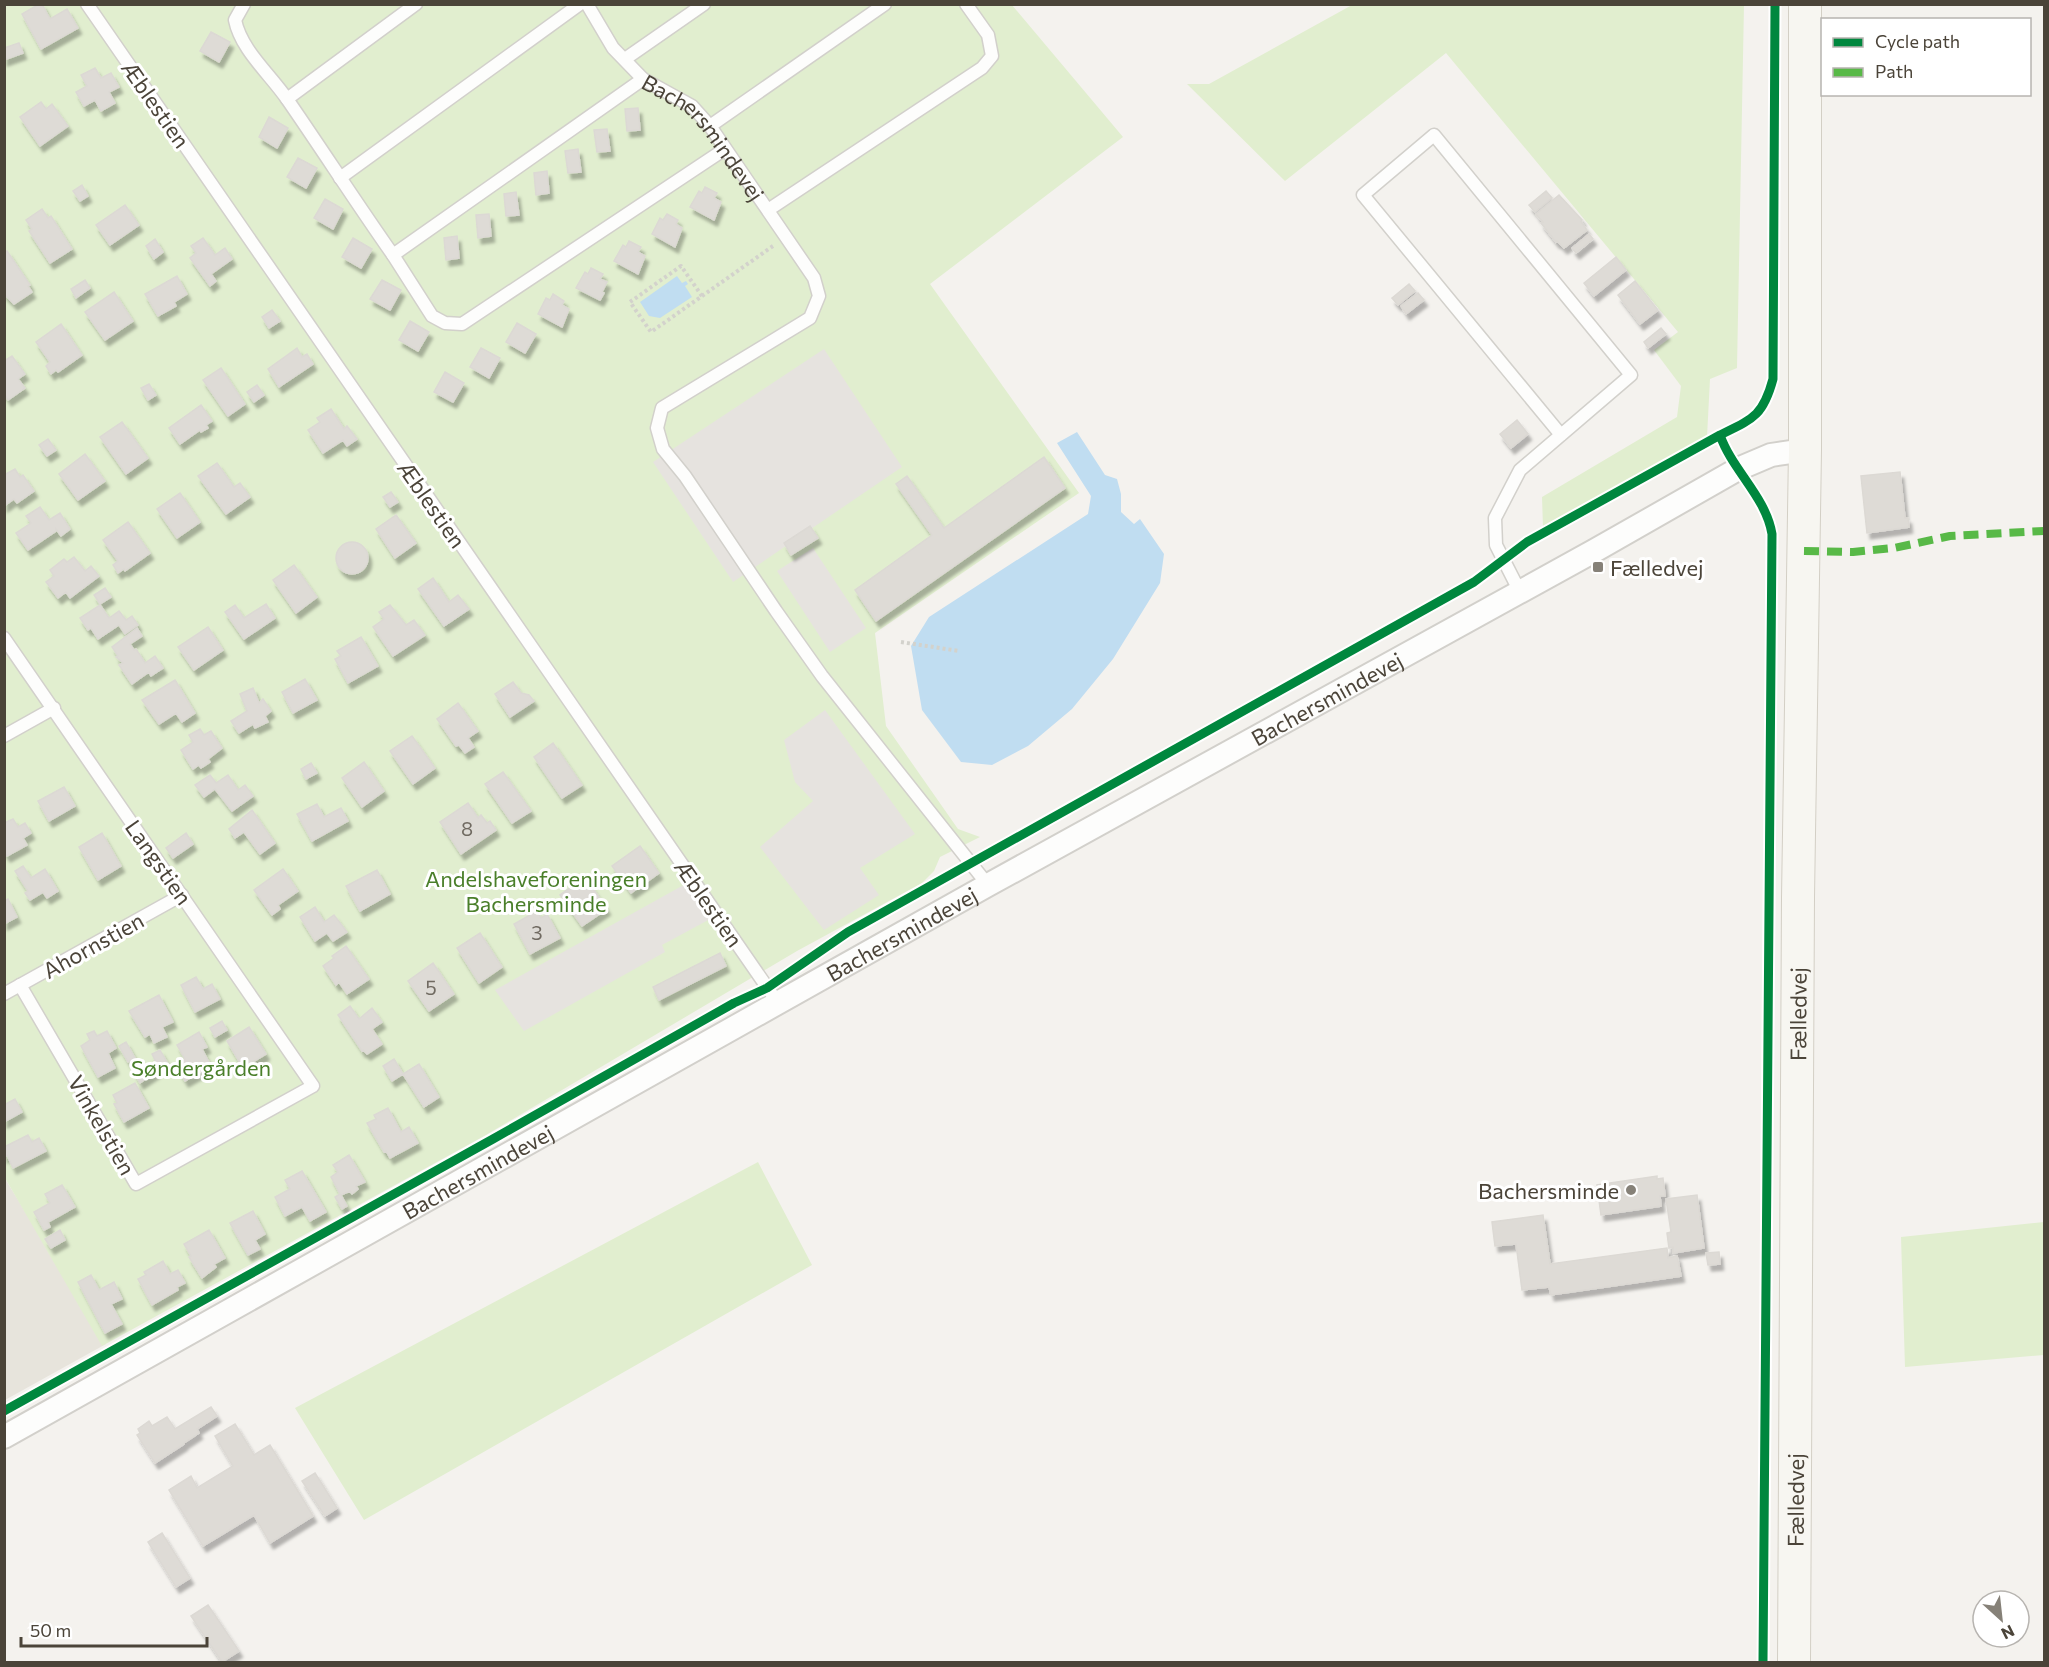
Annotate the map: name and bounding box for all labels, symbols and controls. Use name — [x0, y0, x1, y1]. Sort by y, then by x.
legend — [1821, 18, 2031, 96]
text: Cycle path — [1875, 30, 1960, 52]
street label: Æblestien — [116, 55, 196, 153]
text: Path — [1875, 60, 1913, 82]
street label: Bachersmindevej — [638, 68, 770, 206]
street label: Æblestien — [392, 455, 472, 553]
place label: Fælledvej — [1610, 554, 1704, 581]
marker: Fælledvej — [1591, 560, 1605, 574]
street label: Bachersmindevej — [1246, 646, 1407, 751]
street label: Langstien — [120, 814, 198, 910]
house number: 8 — [461, 816, 473, 840]
street label: Æblestien — [669, 854, 749, 952]
park label: Andelshaveforeningen Bachersminde — [425, 865, 647, 917]
street label: Bachersmindevej — [821, 880, 982, 987]
street label: Ahornstien — [38, 906, 148, 984]
house number: 3 — [531, 920, 543, 944]
street label: Fælledvej — [1784, 967, 1811, 1061]
house number: 5 — [425, 975, 437, 999]
park label: Søndergården — [131, 1054, 271, 1081]
street label: Vinkelstien — [63, 1070, 141, 1180]
street label: Bachersmindevej — [397, 1118, 558, 1224]
place label: Bachersminde — [1478, 1177, 1619, 1204]
marker: Bachersminde — [1624, 1183, 1638, 1197]
street label: Fælledvej — [1781, 1453, 1809, 1547]
north arrow — [1971, 1589, 2031, 1649]
scale bar — [21, 1610, 207, 1648]
text: 50 m — [30, 1619, 71, 1641]
text: N — [1998, 1622, 2018, 1644]

